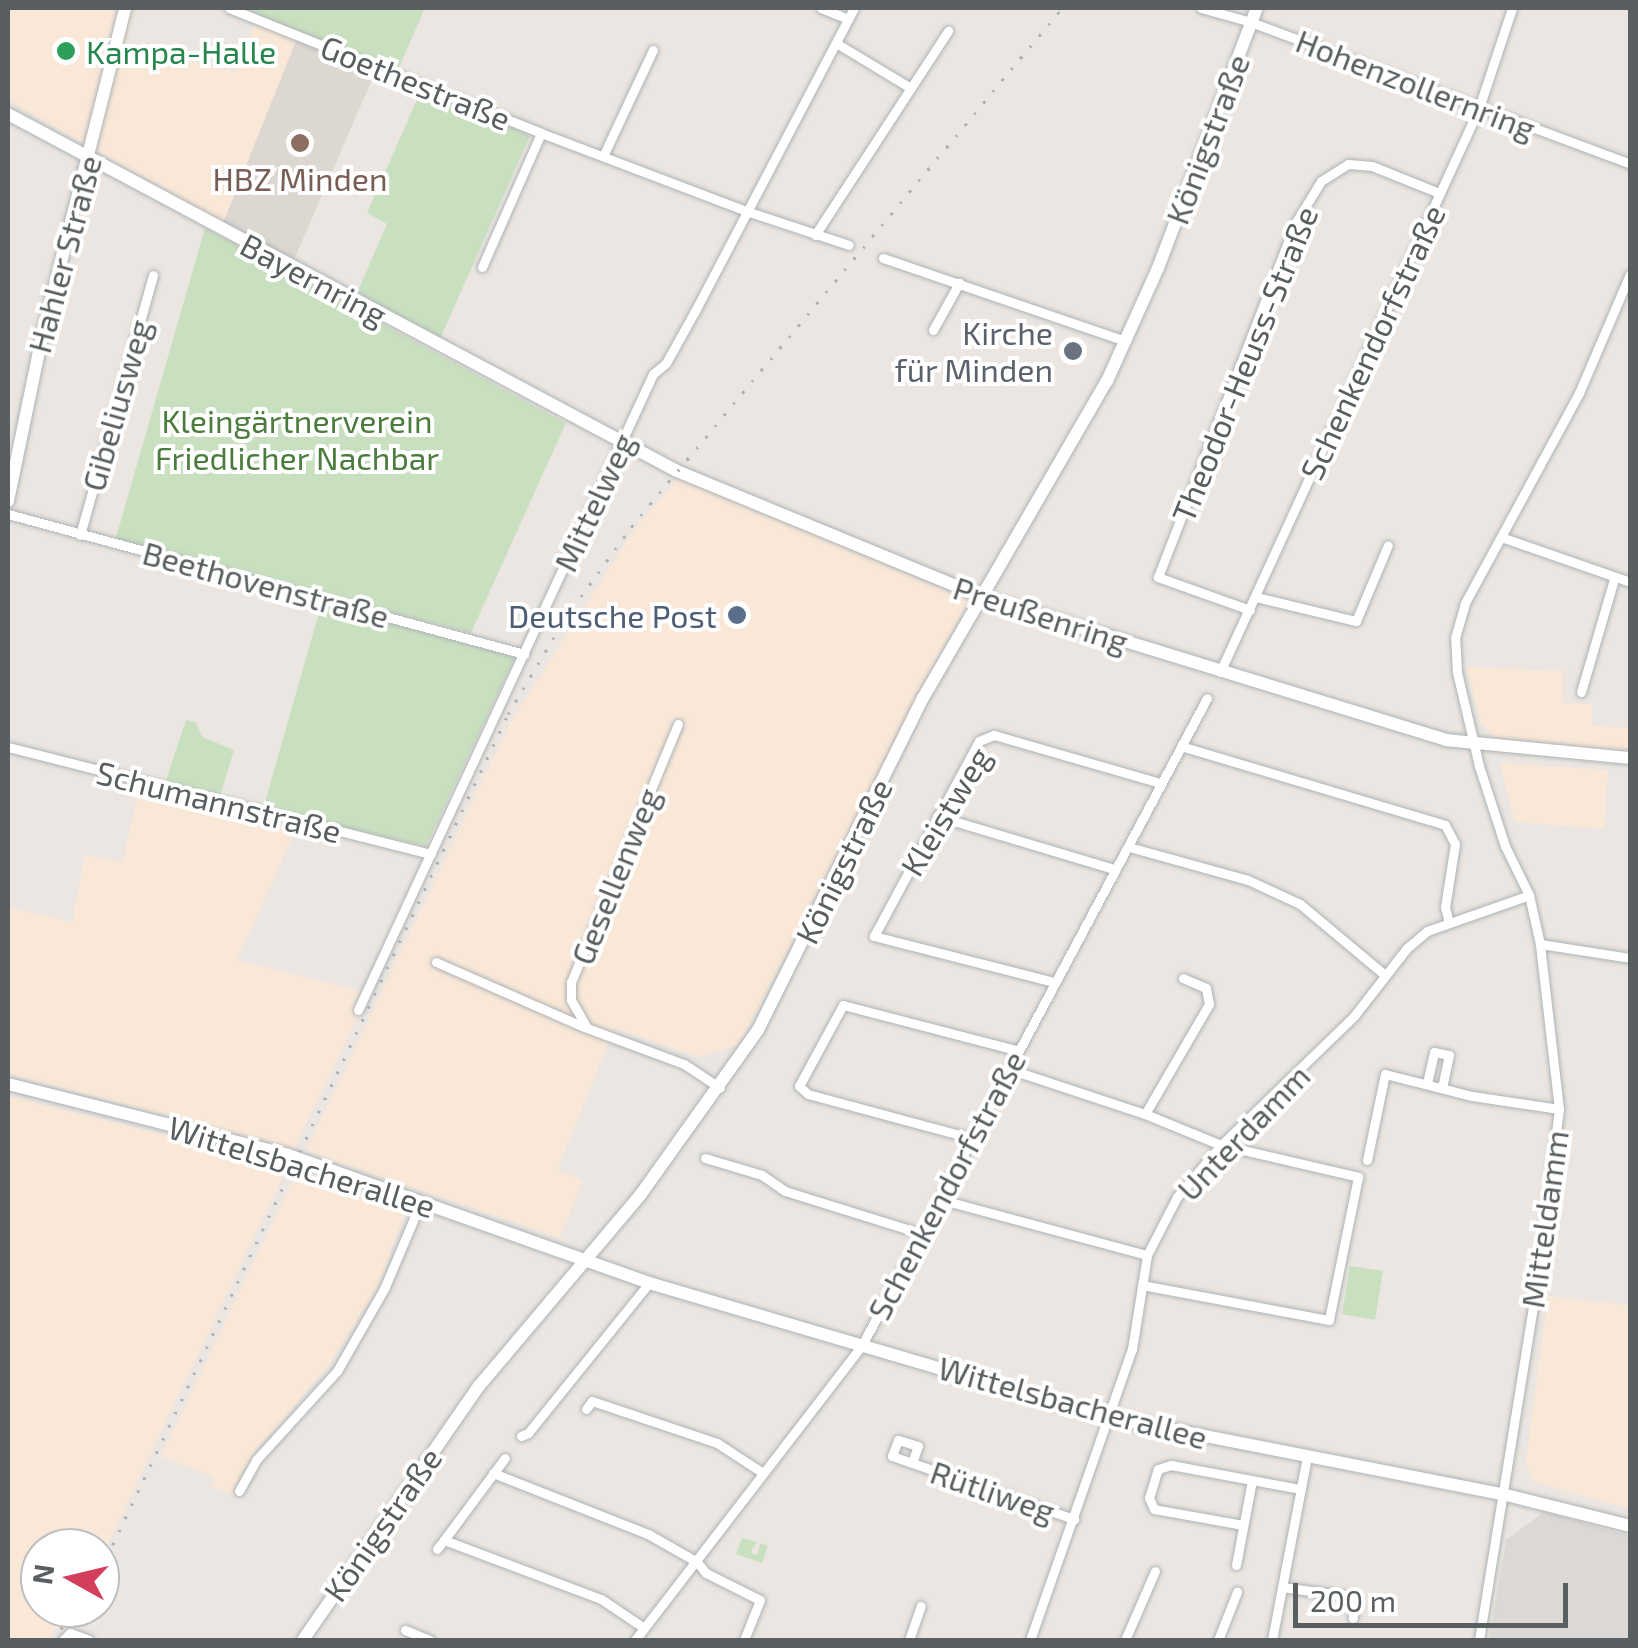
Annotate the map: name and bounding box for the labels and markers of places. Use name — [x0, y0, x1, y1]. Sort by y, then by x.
place label: Kampa-Halle — [86, 32, 276, 70]
marker: Kampa-Halle — [55, 40, 77, 62]
marker: HBZ Minden — [289, 132, 311, 154]
place label: HBZ Minden — [212, 159, 388, 197]
place label: Kirche für Minden — [894, 314, 1053, 389]
marker: Kirche für Minden — [1062, 340, 1084, 362]
place label: Deutsche Post — [508, 596, 717, 634]
marker: Deutsche Post — [726, 604, 748, 626]

